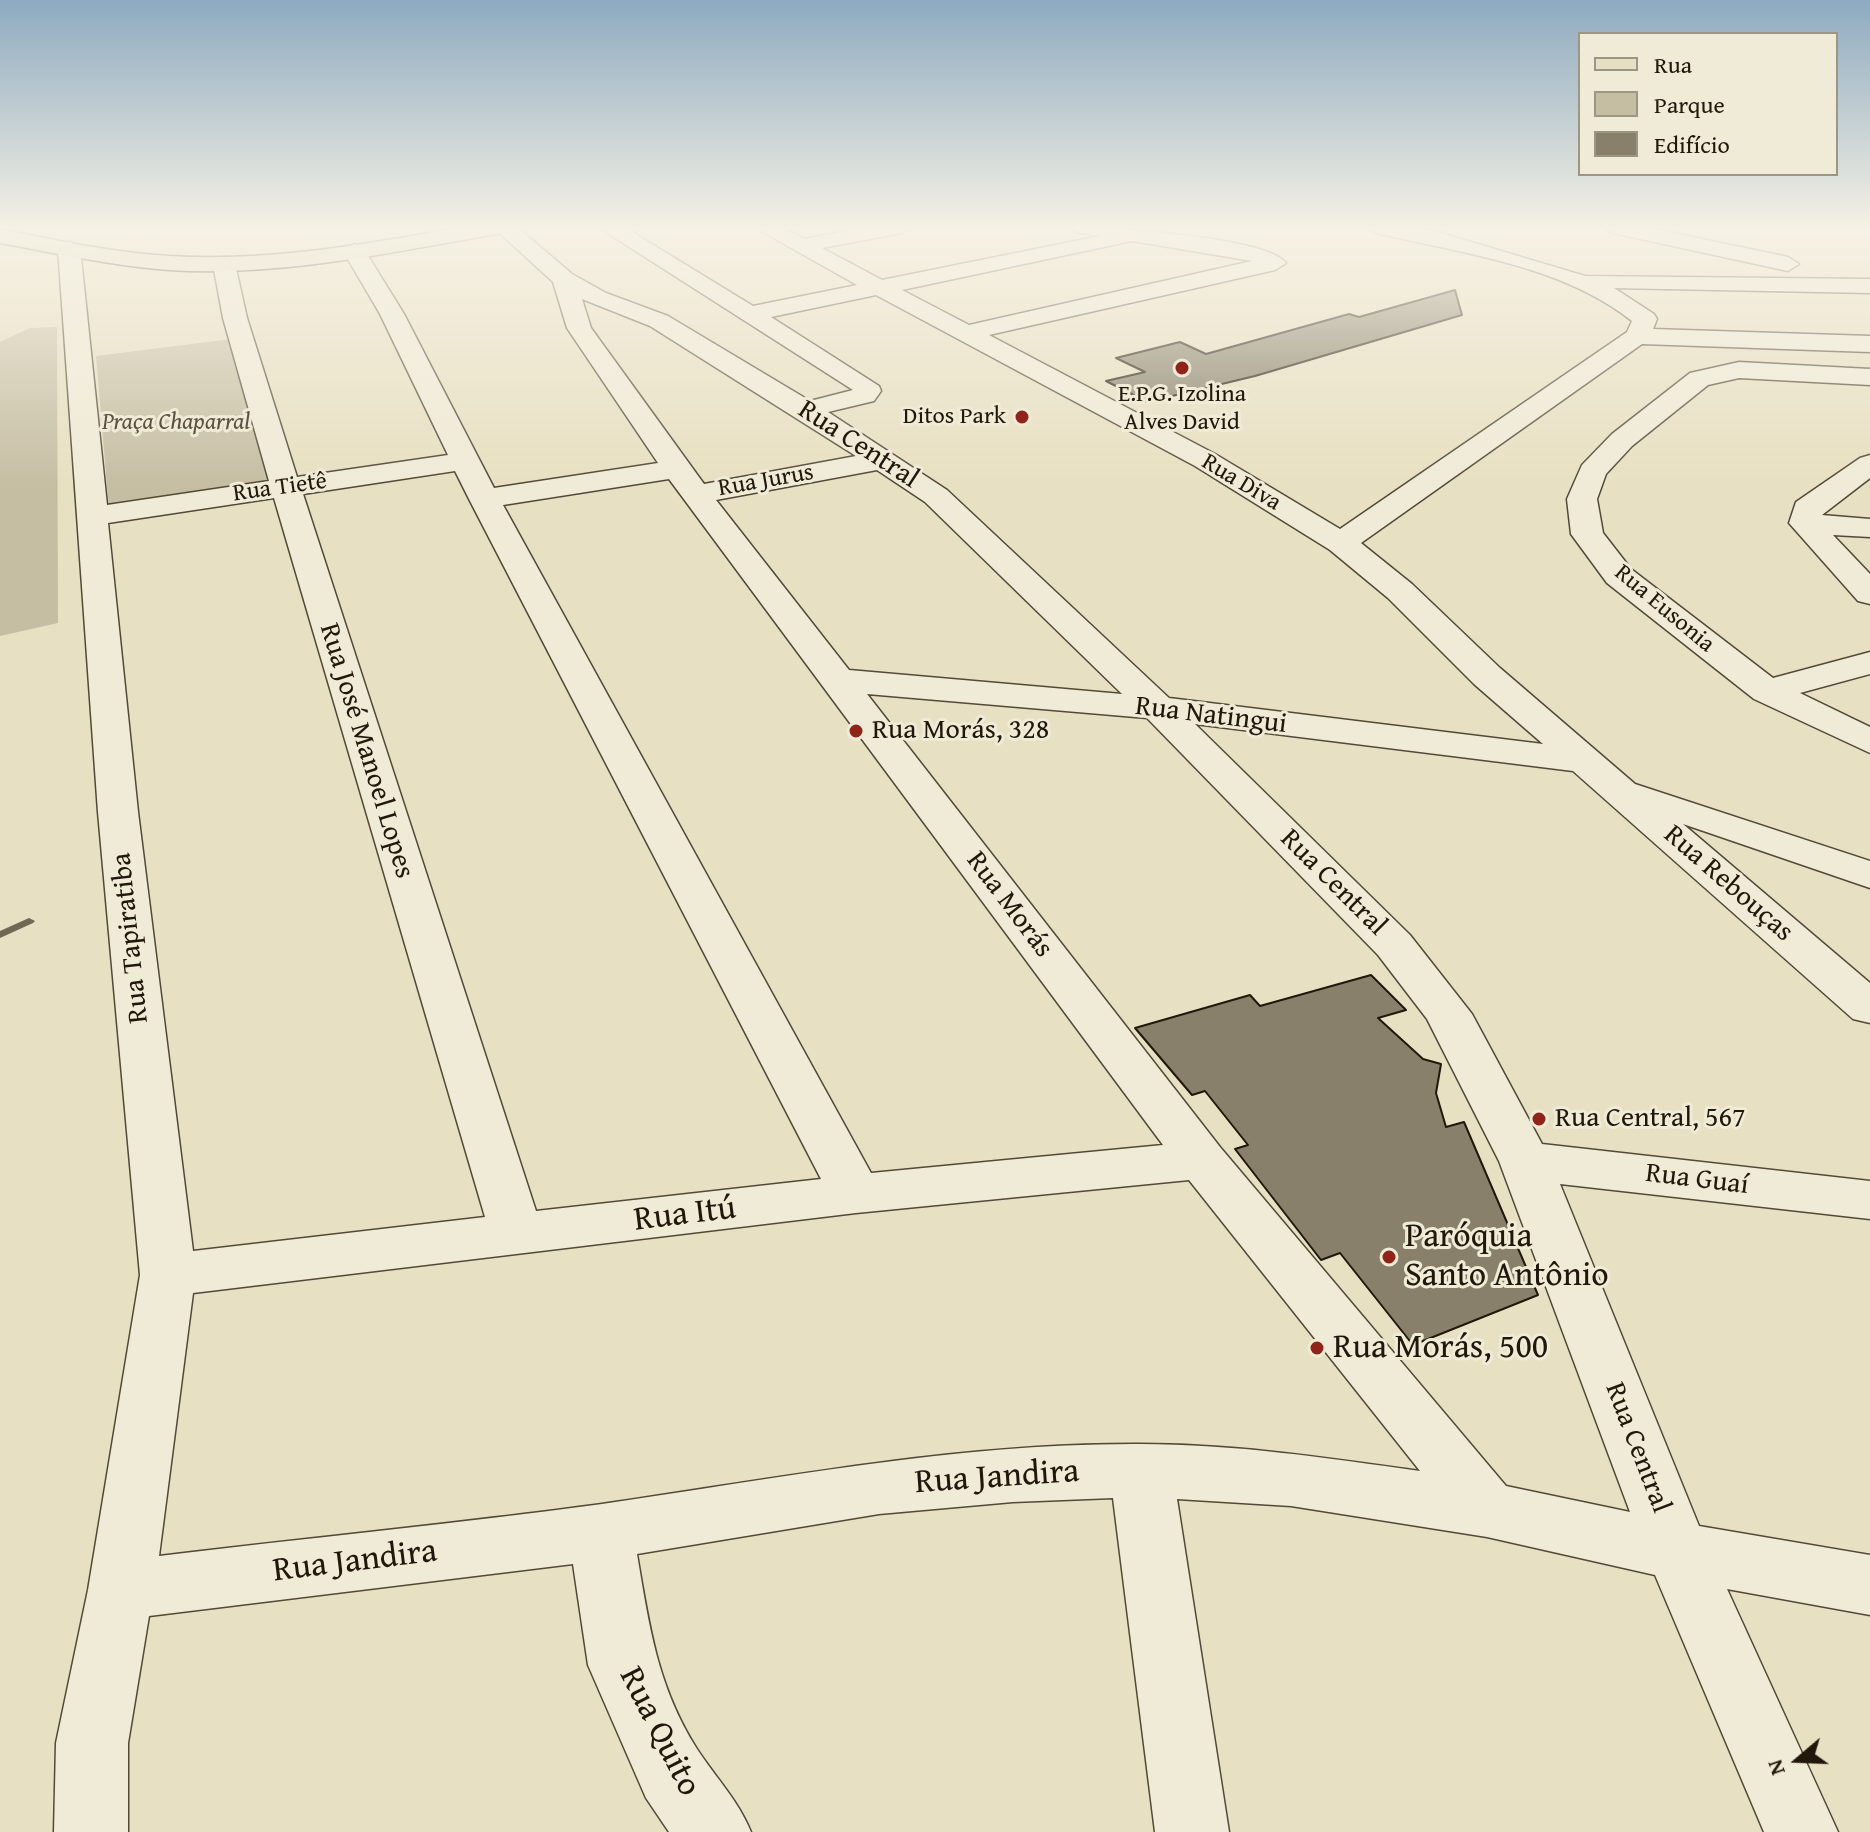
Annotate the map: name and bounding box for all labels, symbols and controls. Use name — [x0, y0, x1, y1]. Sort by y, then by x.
legend — [1578, 32, 1838, 176]
text: Rua — [1654, 47, 1692, 82]
text: Parque — [1654, 87, 1725, 122]
text: Edifício — [1654, 127, 1730, 162]
marker: E.P.G. Izolina Alves David — [1173, 359, 1191, 377]
place label: E.P.G. Izolina Alves David — [1118, 381, 1246, 437]
street label: Rua Central — [791, 394, 925, 496]
place label: Ditos Park — [903, 403, 1006, 431]
marker: Ditos Park — [1013, 408, 1031, 426]
park label: Praça Chaparral — [102, 409, 250, 437]
street label: Rua Diva — [1196, 448, 1286, 518]
street label: Rua Jurus — [716, 458, 816, 504]
street label: Rua Tietê — [231, 467, 329, 509]
street label: Rua Eusonia — [1608, 559, 1720, 659]
street label: Rua José Manoel Lopes — [311, 619, 421, 883]
street label: Rua Natingui — [1133, 690, 1289, 742]
place label: Rua Morás, 328 — [872, 714, 1049, 748]
marker: Rua Morás, 328 — [847, 722, 865, 740]
street label: Rua Rebouças — [1656, 819, 1800, 949]
street label: Rua Central — [1273, 823, 1393, 943]
street label: Rua Morás — [958, 845, 1060, 965]
street label: Rua Tapiratiba — [105, 851, 157, 1025]
place label: Rua Central, 567 — [1555, 1102, 1745, 1136]
marker: Rua Central, 567 — [1530, 1110, 1548, 1128]
street label: Rua Guaí — [1644, 1157, 1750, 1203]
street label: Rua Itú — [632, 1189, 738, 1241]
place label: Paróquia Santo Antônio — [1405, 1217, 1609, 1296]
marker: Paróquia Santo Antônio — [1380, 1248, 1398, 1266]
place label: Rua Morás, 500 — [1333, 1328, 1548, 1368]
marker: Rua Morás, 500 — [1308, 1339, 1326, 1357]
street label: Rua Central — [1597, 1378, 1677, 1518]
street label: Rua Jandira — [913, 1452, 1081, 1504]
street label: Rua Jandira — [271, 1532, 439, 1592]
street label: Rua Quito — [609, 1661, 709, 1803]
north arrow — [1758, 1720, 1838, 1800]
text: N — [1758, 1756, 1793, 1780]

